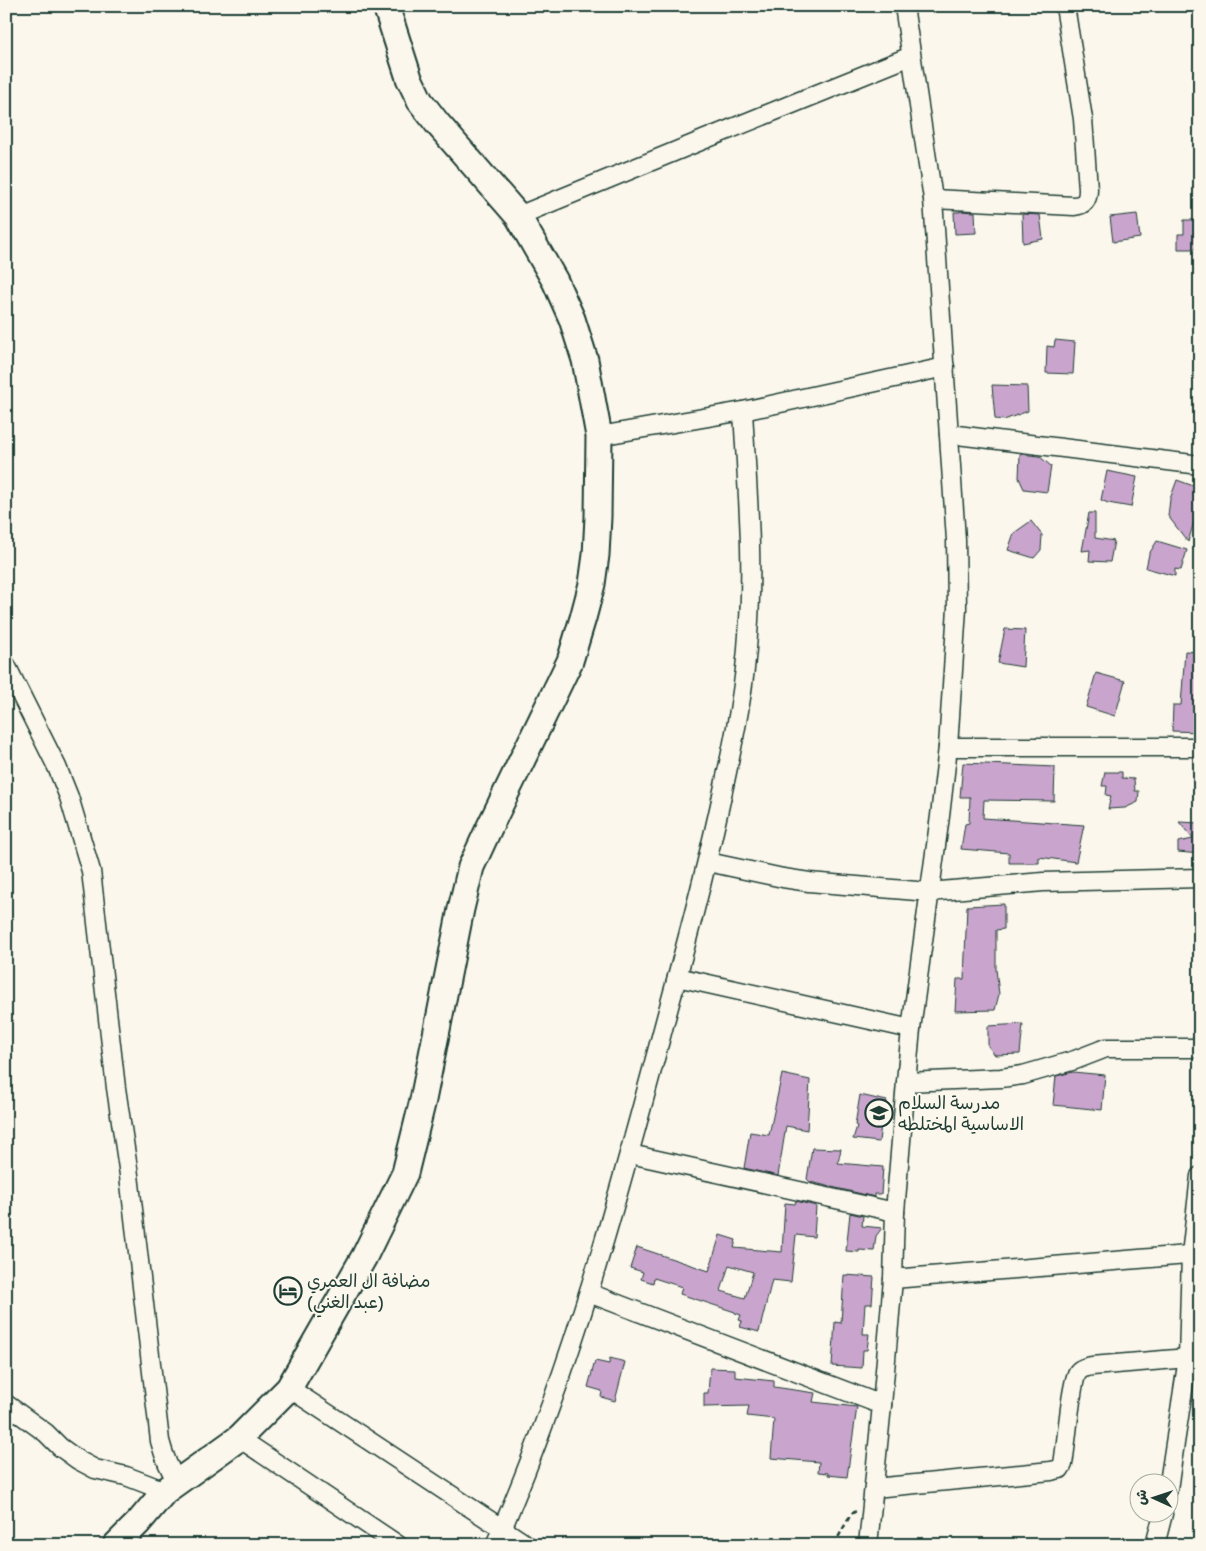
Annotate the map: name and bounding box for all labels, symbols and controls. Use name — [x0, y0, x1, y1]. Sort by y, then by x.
place label: مدرسة السلام الاساسية المختلطه — [898, 1092, 1024, 1135]
school or university icon: مدرسة السلام الاساسية المختلطه — [864, 1098, 894, 1128]
place label: مضافة ال العمري (عبد الغني) — [307, 1270, 430, 1318]
hotel icon: مضافة ال العمري (عبد الغني) — [273, 1276, 303, 1306]
north arrow — [1128, 1474, 1178, 1524]
text: ش — [1133, 1489, 1150, 1505]

